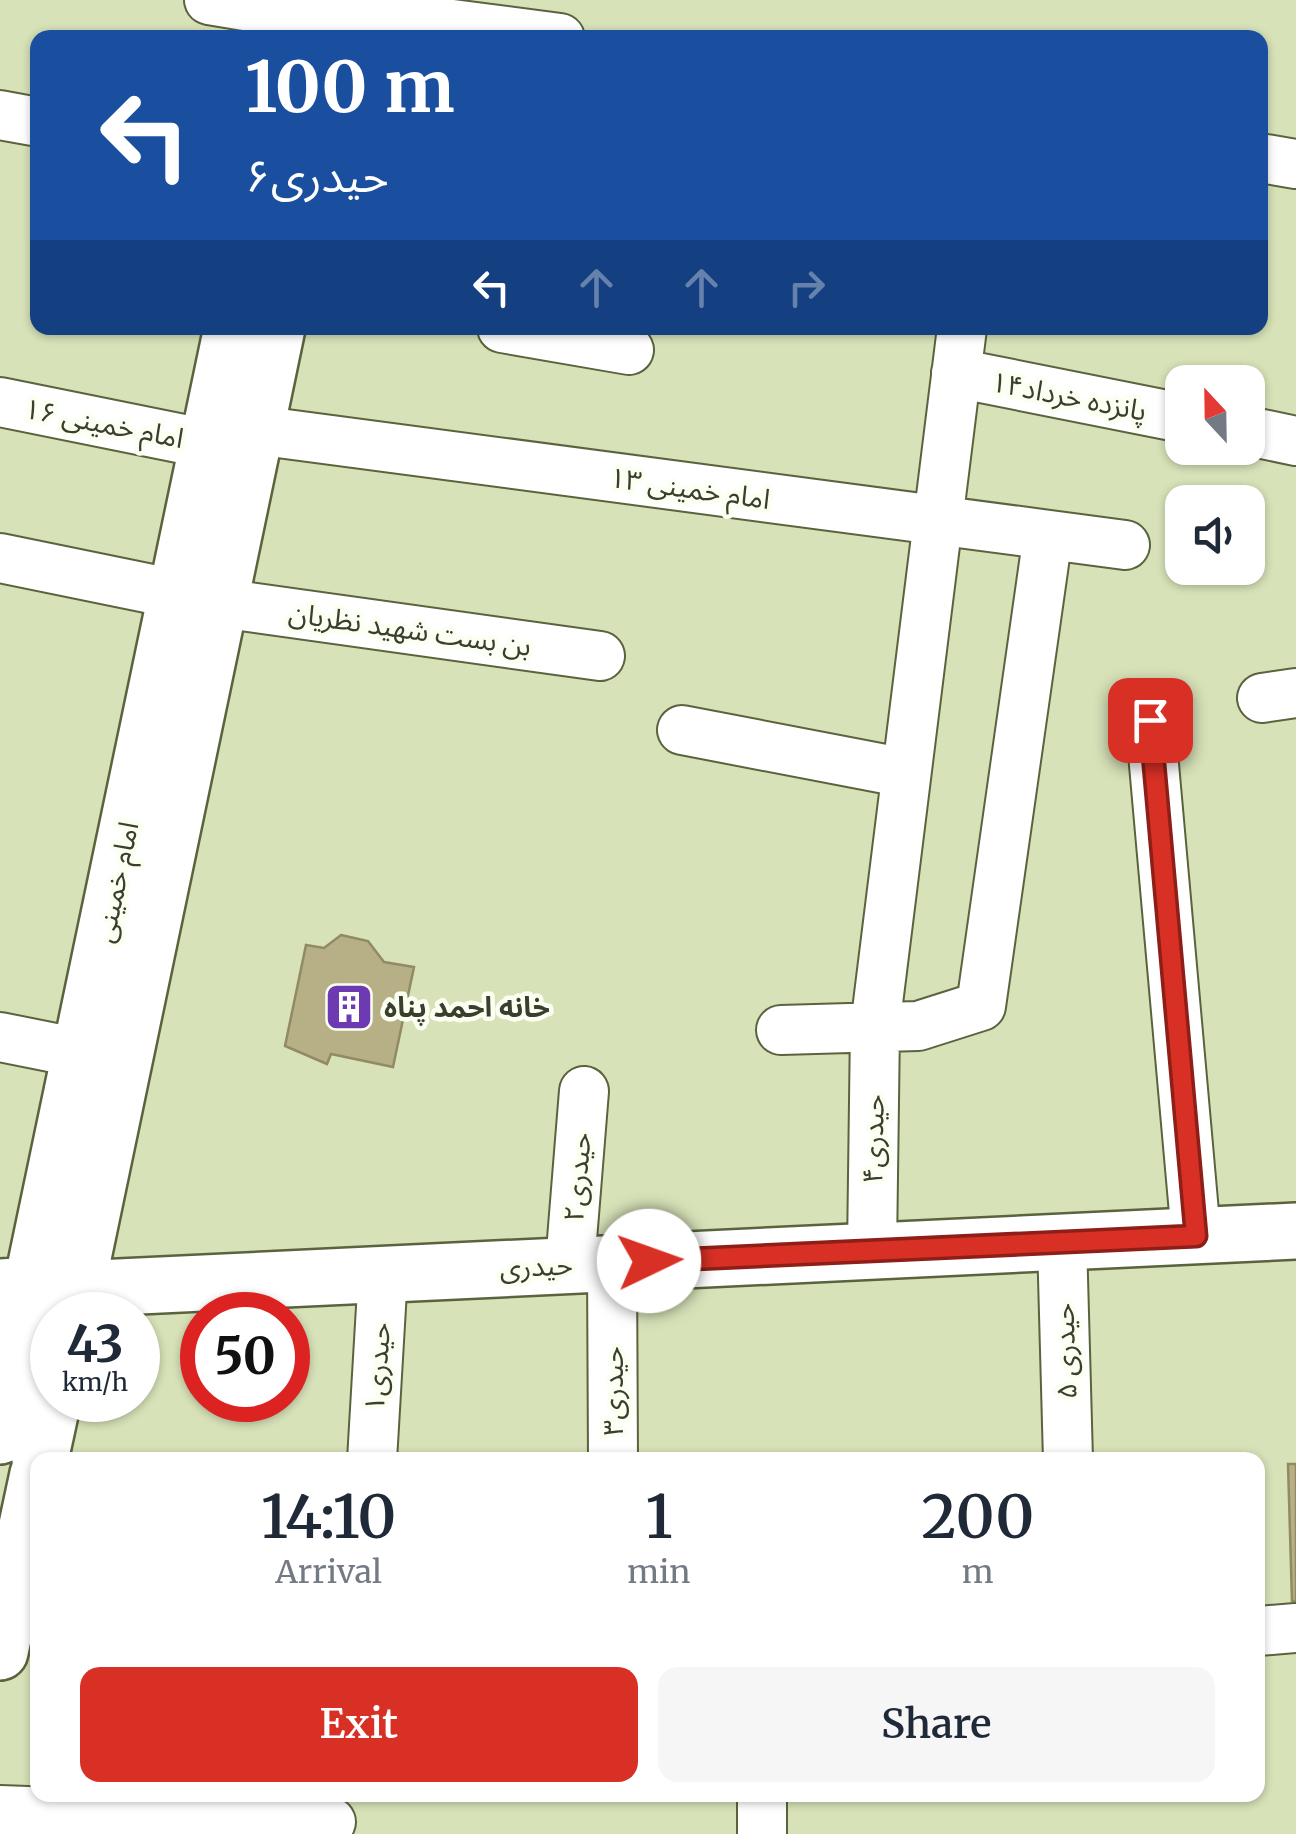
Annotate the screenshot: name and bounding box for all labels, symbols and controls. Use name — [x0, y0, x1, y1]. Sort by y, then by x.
text: 100 m — [245, 43, 455, 131]
icon: left — [80, 70, 210, 200]
text: حیدری۶ — [245, 148, 389, 204]
icon: left — [464, 260, 519, 315]
icon: ahead — [569, 260, 624, 315]
icon: ahead — [674, 260, 729, 315]
icon: right — [779, 260, 834, 315]
street label: پانزده خرداد۱۴ — [988, 363, 1150, 429]
north arrow — [1165, 365, 1265, 465]
map controls — [1165, 365, 1265, 585]
street label: امام خمینی ۱۶ — [21, 390, 187, 459]
street label: امام خمینی ۱۳ — [607, 459, 773, 520]
button: sound — [1165, 485, 1265, 585]
street label: بن بست شهید نظریان — [286, 594, 534, 664]
pin — [1108, 678, 1193, 763]
icon: arrive — [1123, 693, 1178, 748]
street label: امام خمینی — [86, 818, 149, 947]
building icon: خانه احمد پناه — [323, 981, 375, 1033]
place label: خانه احمد پناه — [384, 989, 550, 1026]
street label: حیدری۴ — [854, 1094, 892, 1184]
street label: حیدری۲ — [555, 1131, 599, 1223]
position arrow — [597, 1209, 701, 1313]
street label: حیدری — [498, 1246, 574, 1286]
speed limit sign: 50 — [180, 1292, 310, 1422]
street label: حیدری ۵ — [1045, 1302, 1085, 1400]
text: 43 — [66, 1313, 124, 1376]
street label: حیدری۱ — [356, 1321, 398, 1413]
street label: حیدری۳ — [595, 1346, 631, 1436]
text: km/h — [62, 1366, 128, 1398]
text: 14:10 — [261, 1479, 396, 1554]
text: 1 — [645, 1479, 673, 1554]
text: 200 — [921, 1479, 1034, 1554]
text: Arrival — [275, 1552, 382, 1592]
text: min — [627, 1552, 691, 1592]
text: m — [962, 1552, 994, 1592]
button: Exit — [80, 1667, 638, 1782]
button: Share — [658, 1667, 1215, 1782]

